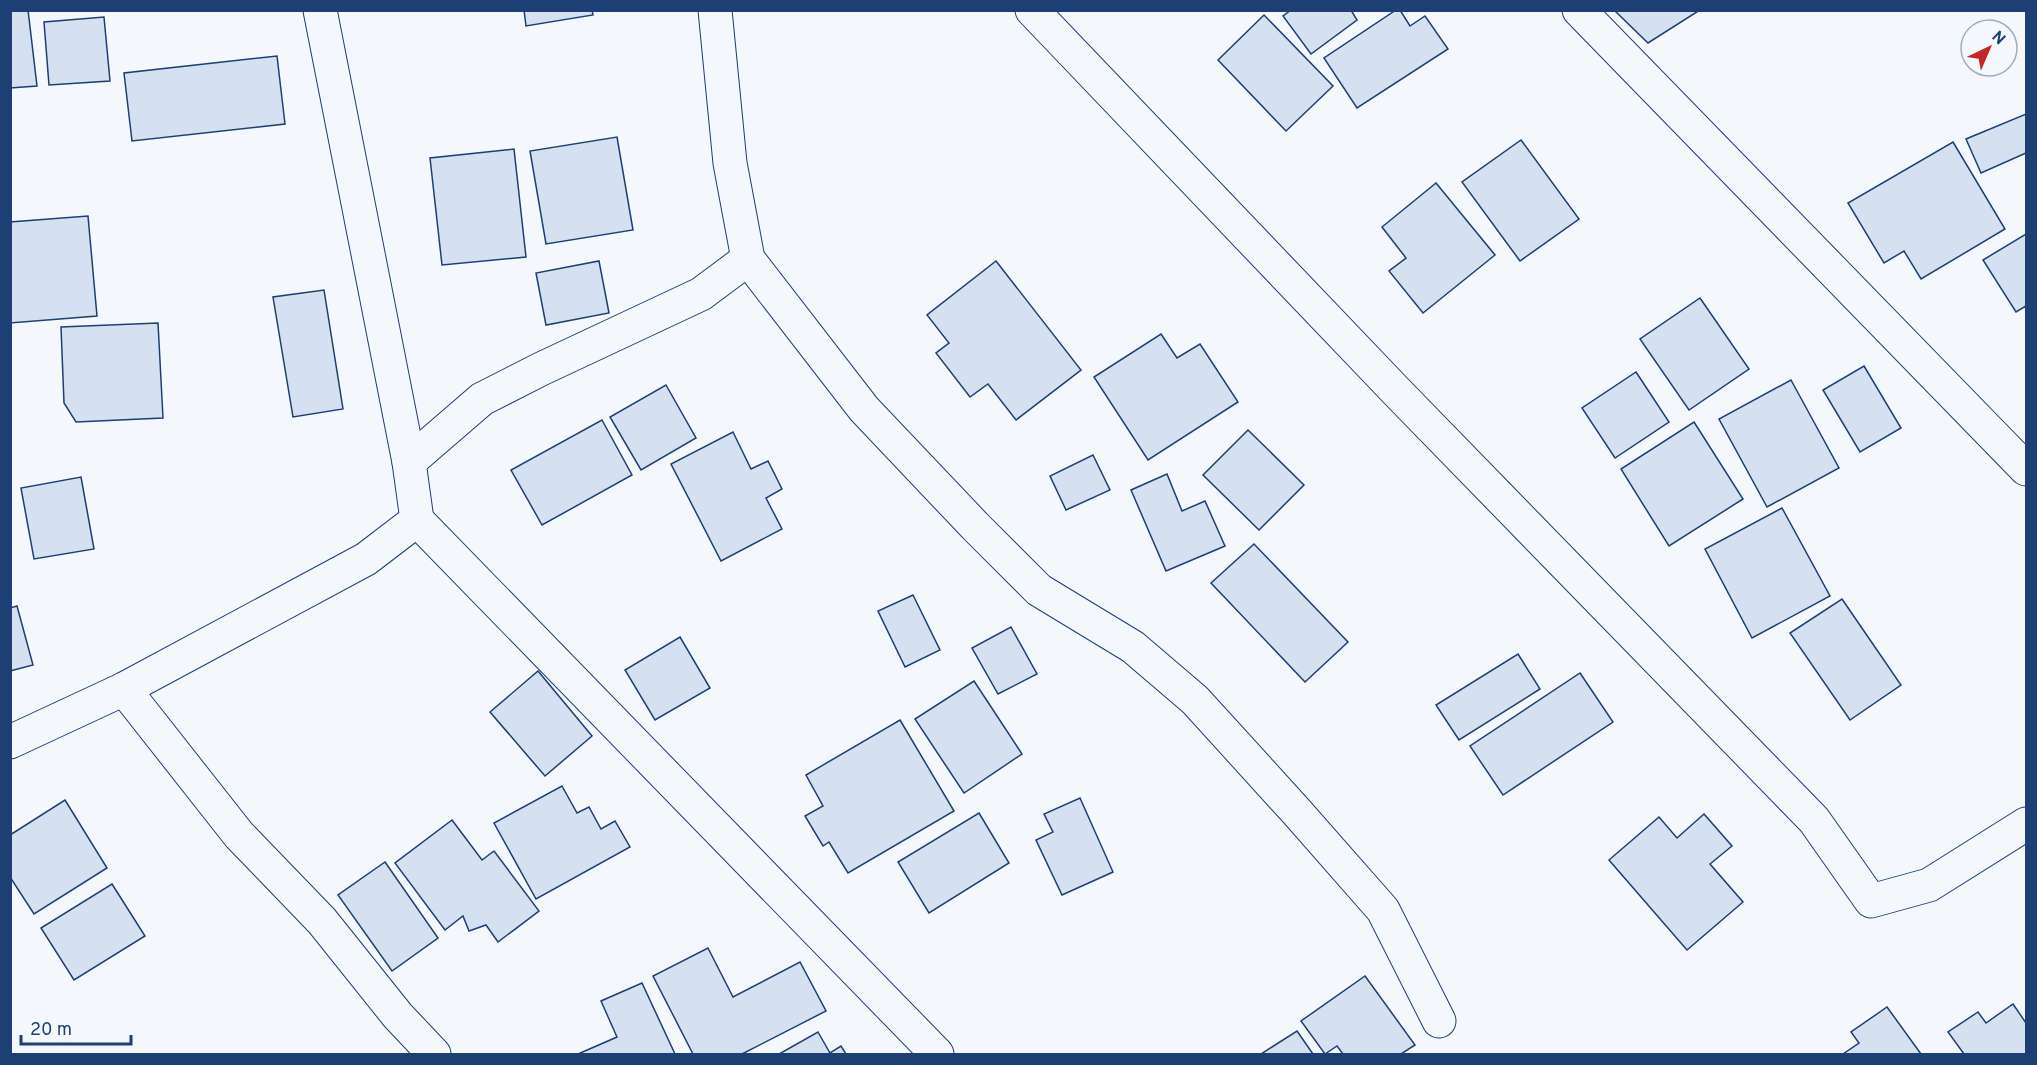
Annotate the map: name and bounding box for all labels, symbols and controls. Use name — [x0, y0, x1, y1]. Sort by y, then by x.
north arrow — [1959, 18, 2019, 78]
text: N — [1987, 27, 2009, 50]
scale bar — [21, 1008, 130, 1046]
text: 20 m — [30, 1019, 72, 1042]

